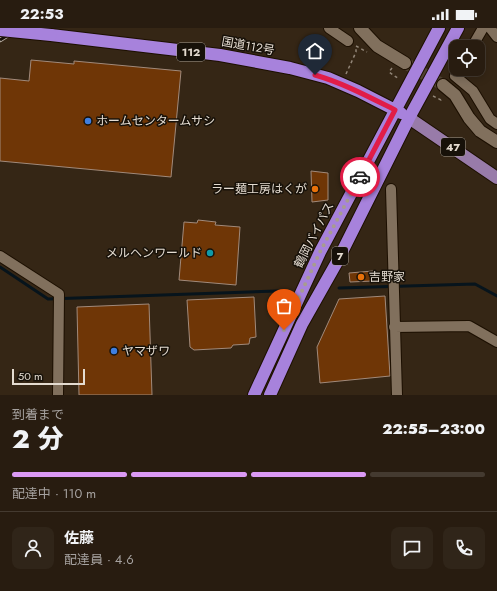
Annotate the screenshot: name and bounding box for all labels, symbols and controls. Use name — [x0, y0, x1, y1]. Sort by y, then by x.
text: 22:53 — [20, 3, 64, 25]
street label: 国道112号 — [220, 32, 276, 60]
pin — [298, 34, 332, 75]
icon: home — [304, 40, 326, 62]
map controls — [449, 40, 485, 76]
button: locate — [449, 40, 485, 76]
road number: 112 — [177, 43, 205, 61]
place label: ホームセンタームサシ — [96, 112, 215, 130]
marker: ホームセンタームサシ — [83, 116, 93, 126]
road number: 47 — [441, 138, 465, 156]
courier — [340, 157, 380, 197]
icon: car — [349, 166, 371, 188]
place label: ラー麺工房はくが — [211, 180, 307, 198]
marker: ラー麺工房はくが — [310, 184, 320, 194]
street label: 鶴岡バイパス — [290, 199, 338, 271]
place label: メルヘンワールド — [106, 244, 202, 262]
road number: 7 — [332, 247, 348, 265]
marker: メルヘンワールド — [205, 248, 215, 258]
place label: 吉野家 — [369, 268, 405, 286]
marker: 吉野家 — [356, 272, 366, 282]
pin — [267, 289, 301, 330]
icon: bag — [273, 295, 295, 317]
place label: ヤマザワ — [122, 342, 170, 360]
marker: ヤマザワ — [109, 346, 119, 356]
scale bar — [12, 367, 85, 386]
text: 50 m — [18, 368, 43, 384]
text: 到着まで — [12, 405, 64, 424]
text: 22:55–23:00 — [382, 418, 485, 440]
text: 2 分 — [12, 420, 64, 458]
text: 配達中 · 110 m — [12, 484, 96, 503]
button: person — [12, 527, 54, 569]
text: 佐藤 — [64, 527, 94, 549]
button: chat — [391, 527, 433, 569]
button: phone — [443, 527, 485, 569]
text: 配達員 · 4.6 — [64, 550, 134, 569]

